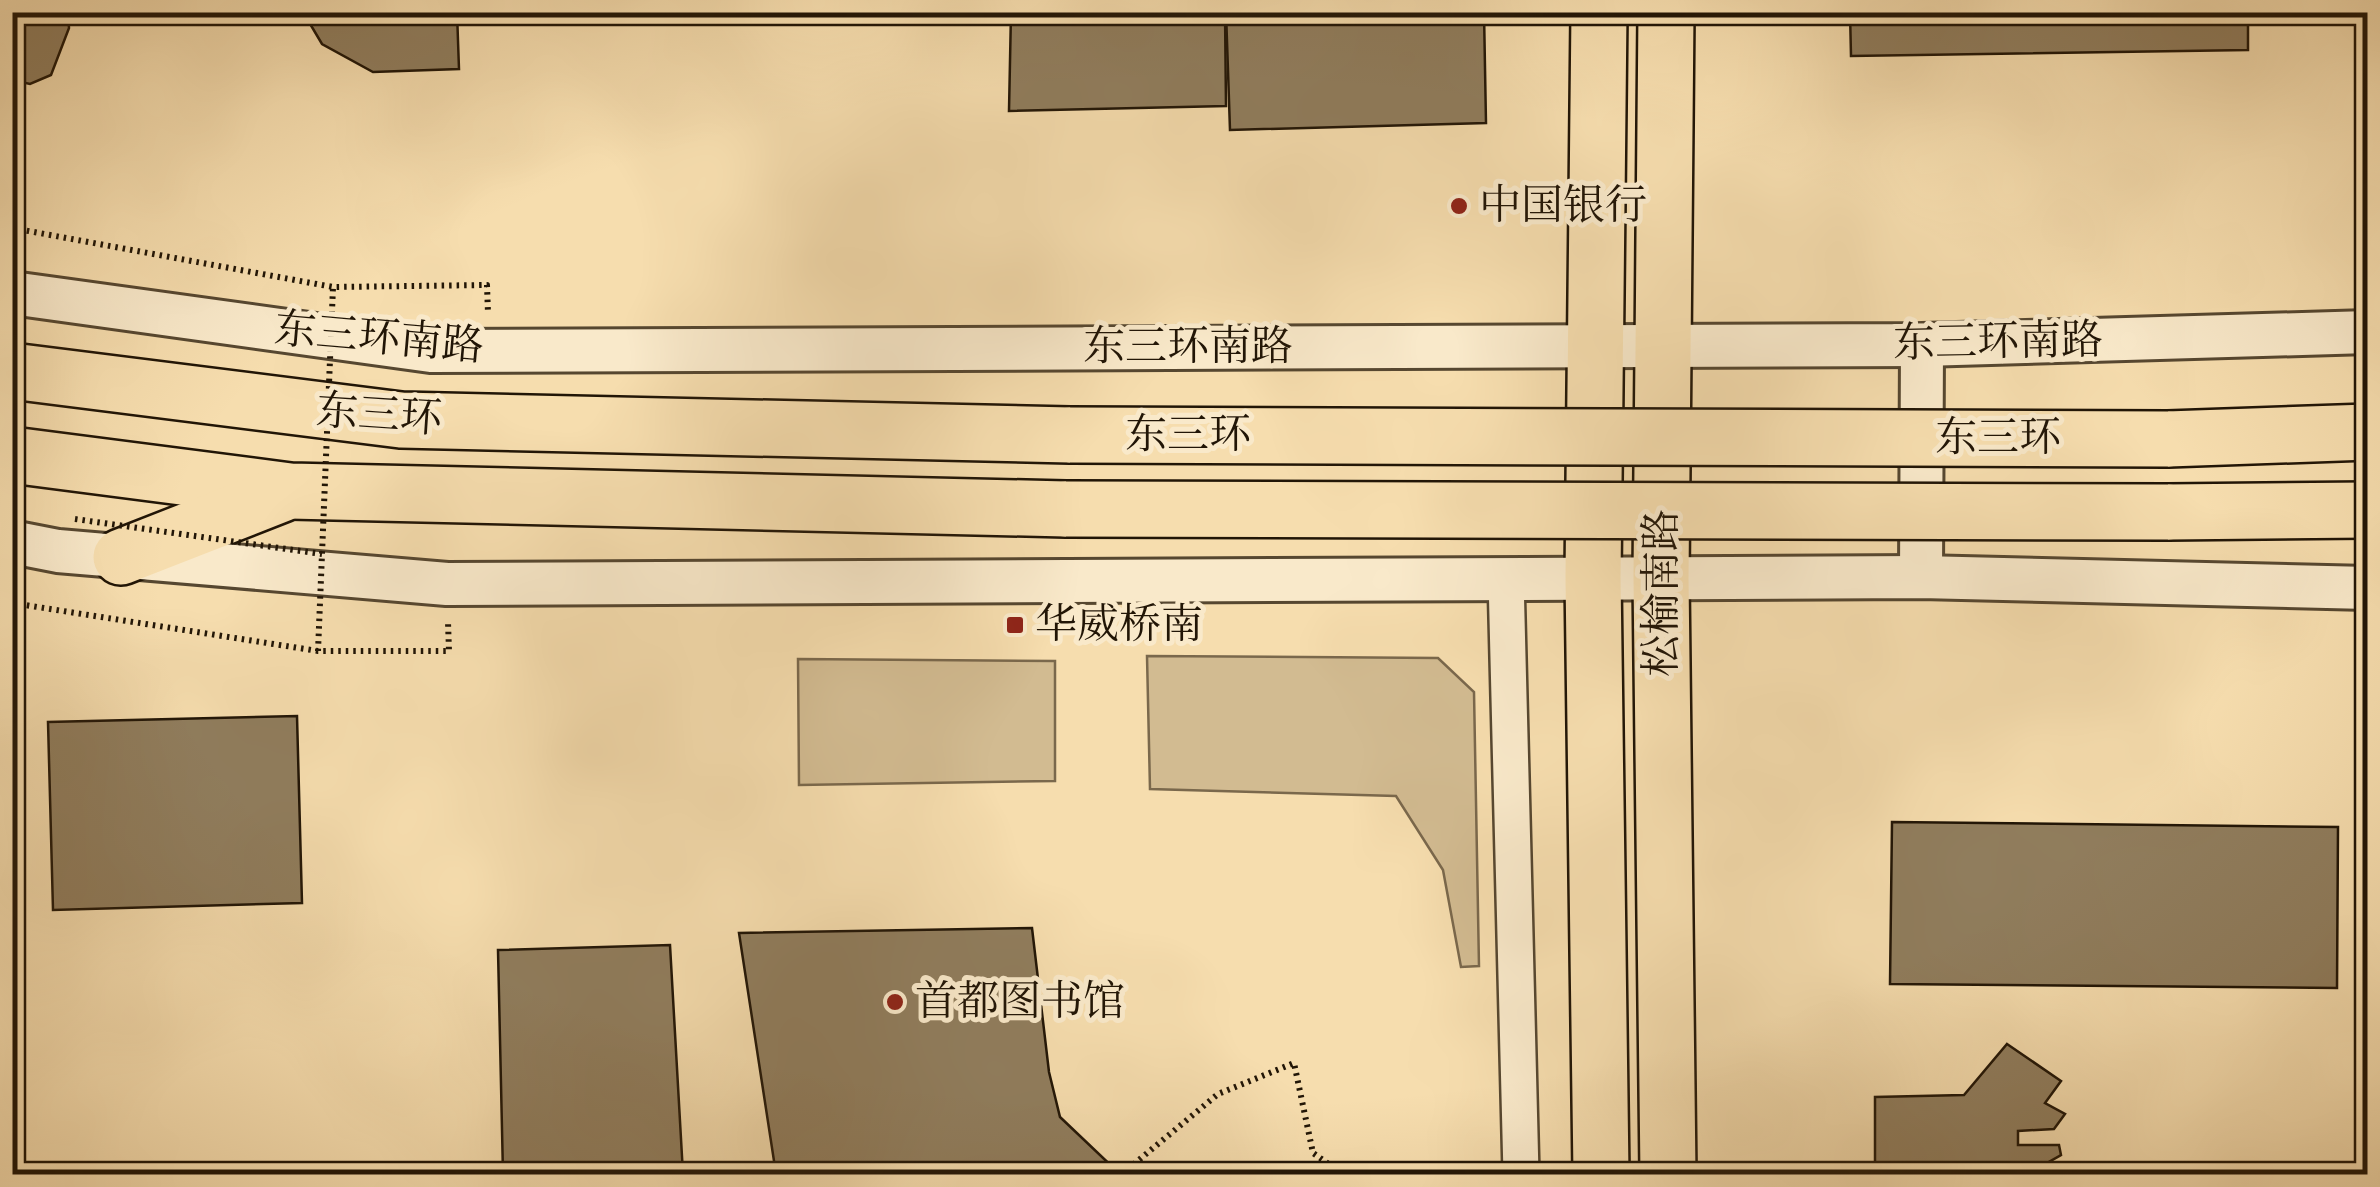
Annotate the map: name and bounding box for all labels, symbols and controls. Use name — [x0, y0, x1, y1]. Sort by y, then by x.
place label: 中国银行 — [1479, 180, 1647, 232]
marker: 中国银行 — [1448, 195, 1470, 217]
street label: 东三环南路 — [272, 303, 486, 373]
street label: 东三环南路 — [1893, 314, 2103, 370]
street label: 东三环南路 — [1083, 321, 1293, 373]
street label: 东三环 — [314, 385, 444, 445]
street label: 东三环 — [1125, 409, 1251, 461]
street label: 东三环 — [1935, 412, 2061, 464]
street label: 松榆南路 — [1636, 509, 1688, 677]
place label: 华威桥南 — [1035, 599, 1203, 651]
marker: 华威桥南 — [1004, 614, 1026, 636]
place label: 首都图书馆 — [915, 976, 1125, 1028]
marker: 首都图书馆 — [884, 991, 906, 1013]

